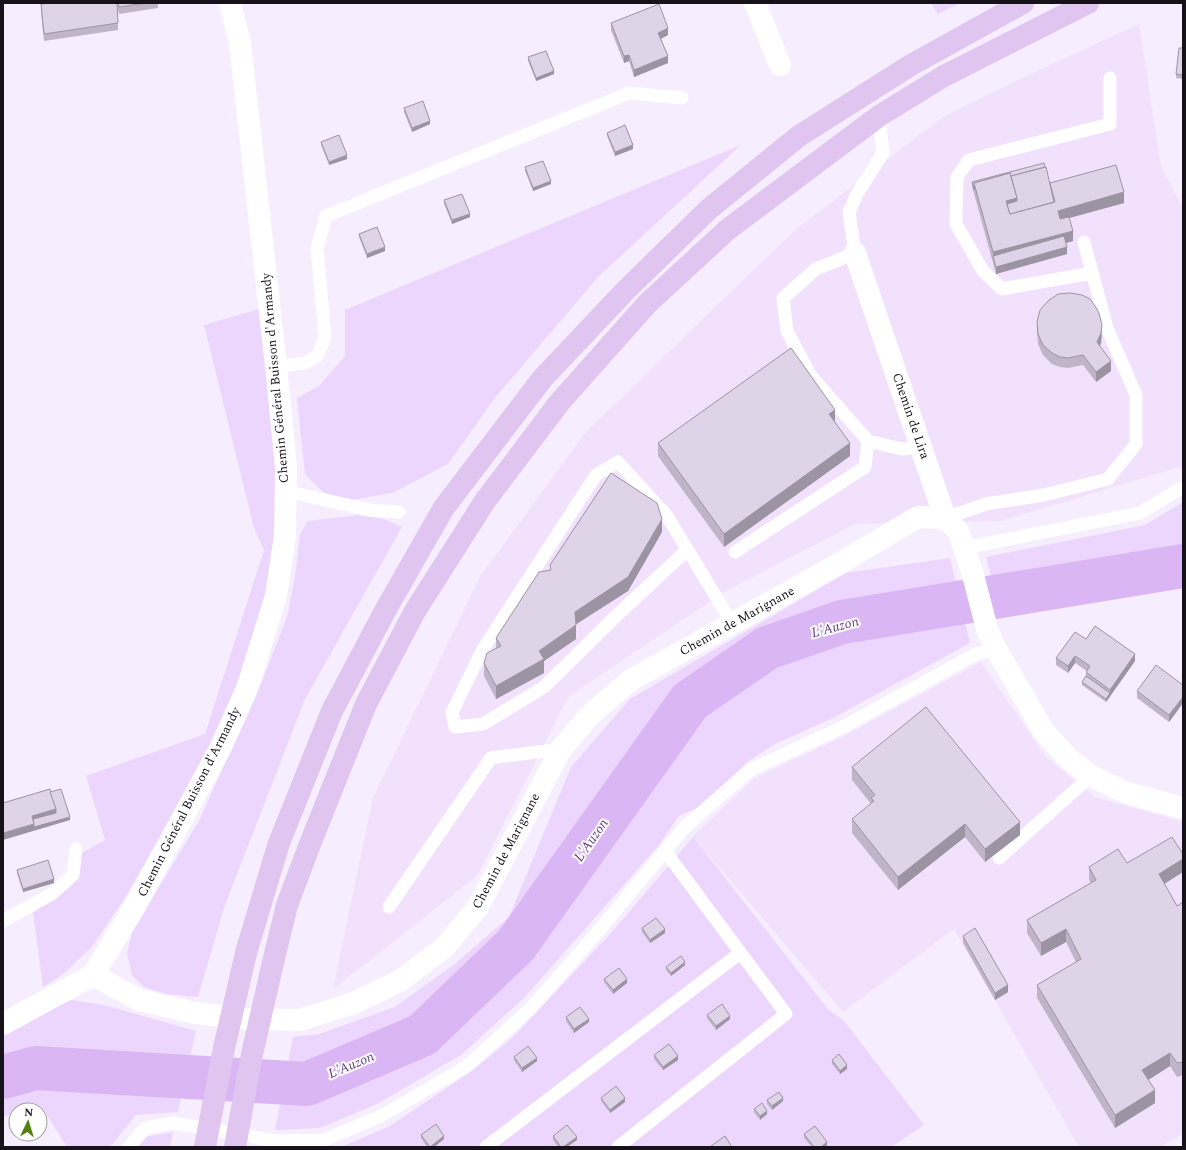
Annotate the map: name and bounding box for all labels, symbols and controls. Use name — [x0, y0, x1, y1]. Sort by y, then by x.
street label: Chemin Général Buisson d'Armandy — [256, 271, 294, 484]
street label: Chemin de Lira — [887, 370, 935, 462]
street label: Chemin de Marignane — [676, 581, 798, 661]
water label: L'Auzon — [809, 610, 862, 643]
street label: Chemin Général Buisson d'Armandy — [132, 703, 246, 901]
street label: Chemin de Marignane — [467, 789, 545, 913]
water label: L'Auzon — [568, 814, 614, 866]
water label: L'Auzon — [325, 1046, 378, 1084]
north arrow — [8, 1102, 48, 1142]
text: N — [24, 1104, 34, 1121]

